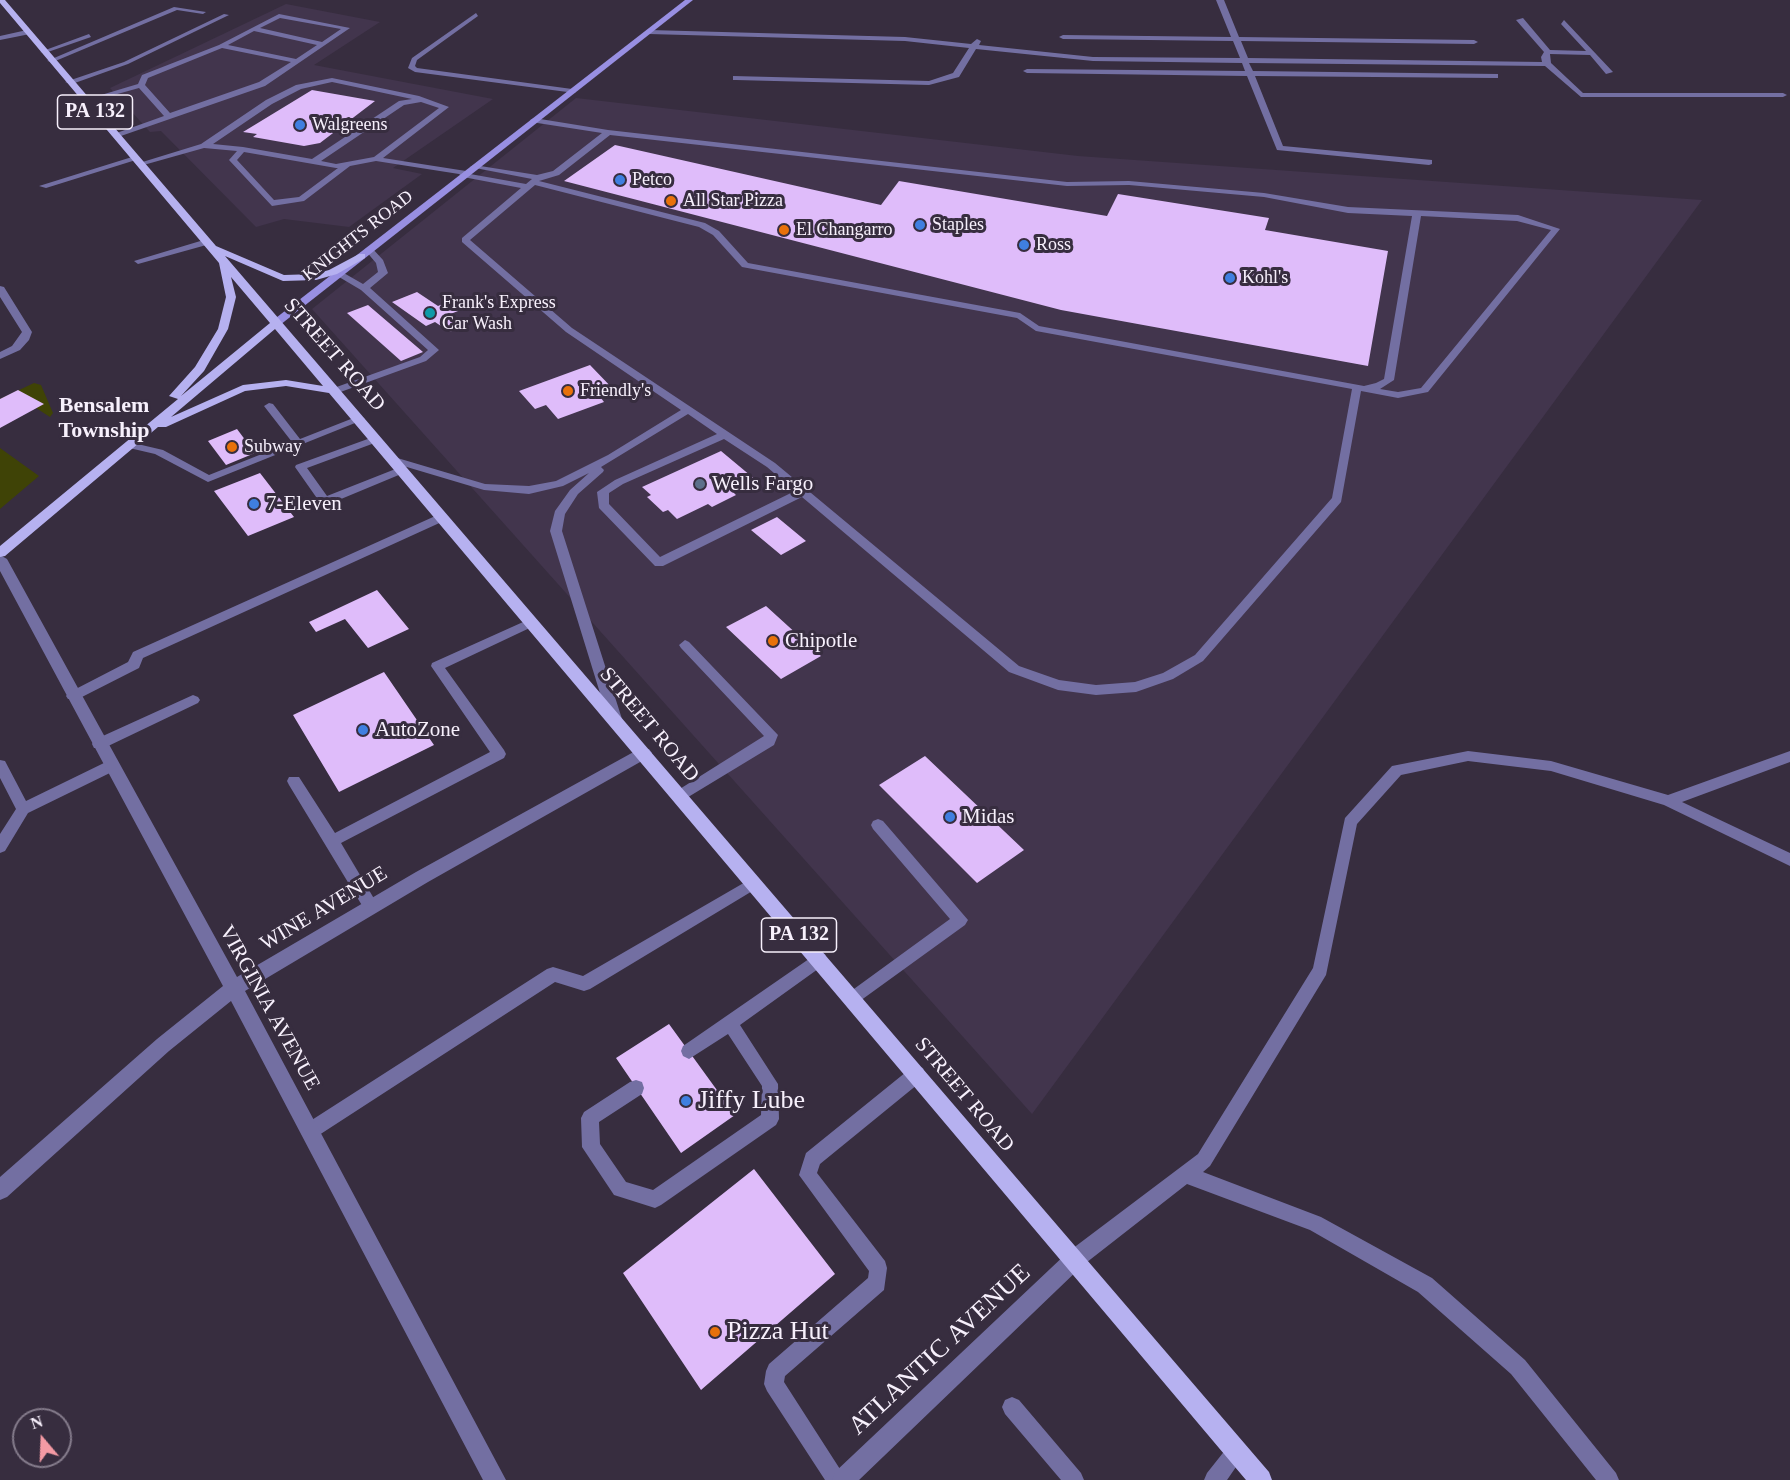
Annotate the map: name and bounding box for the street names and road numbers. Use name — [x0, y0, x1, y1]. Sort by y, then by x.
road number: PA 132 — [58, 95, 132, 129]
street label: KNIGHTS ROAD — [298, 186, 418, 286]
street label: STREET ROAD — [278, 293, 390, 417]
street label: STREET ROAD — [594, 663, 704, 787]
street label: WINE AVENUE — [256, 861, 392, 957]
road number: PA 132 — [762, 918, 836, 952]
street label: VIRGINIA AVENUE — [213, 921, 325, 1095]
street label: STREET ROAD — [909, 1033, 1019, 1157]
street label: ATLANTIC AVENUE — [843, 1258, 1037, 1442]

